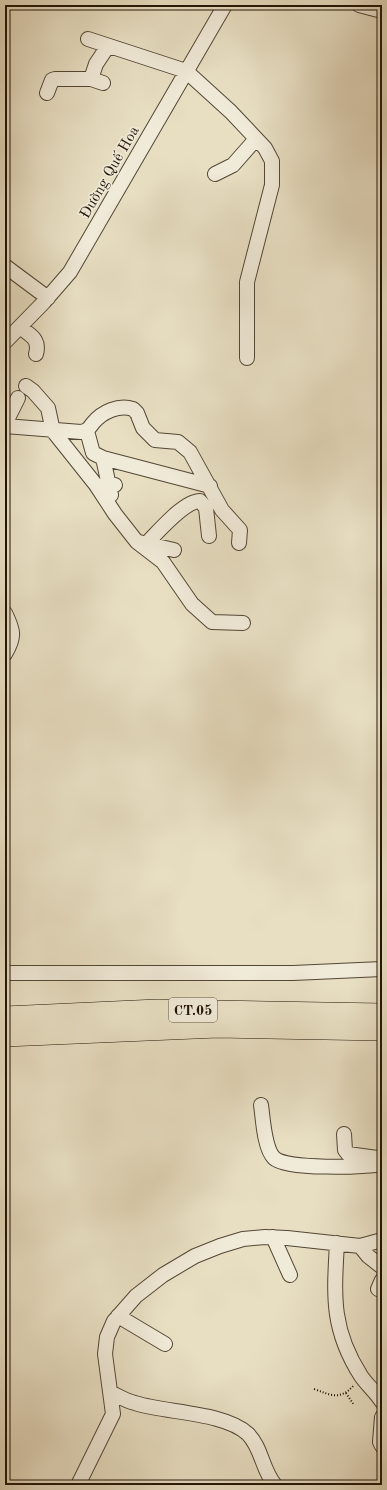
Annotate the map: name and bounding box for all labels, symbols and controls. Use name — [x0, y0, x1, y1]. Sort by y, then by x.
street label: Đường Quế Hoa — [77, 123, 143, 221]
road number: CT.05 — [169, 998, 217, 1022]

